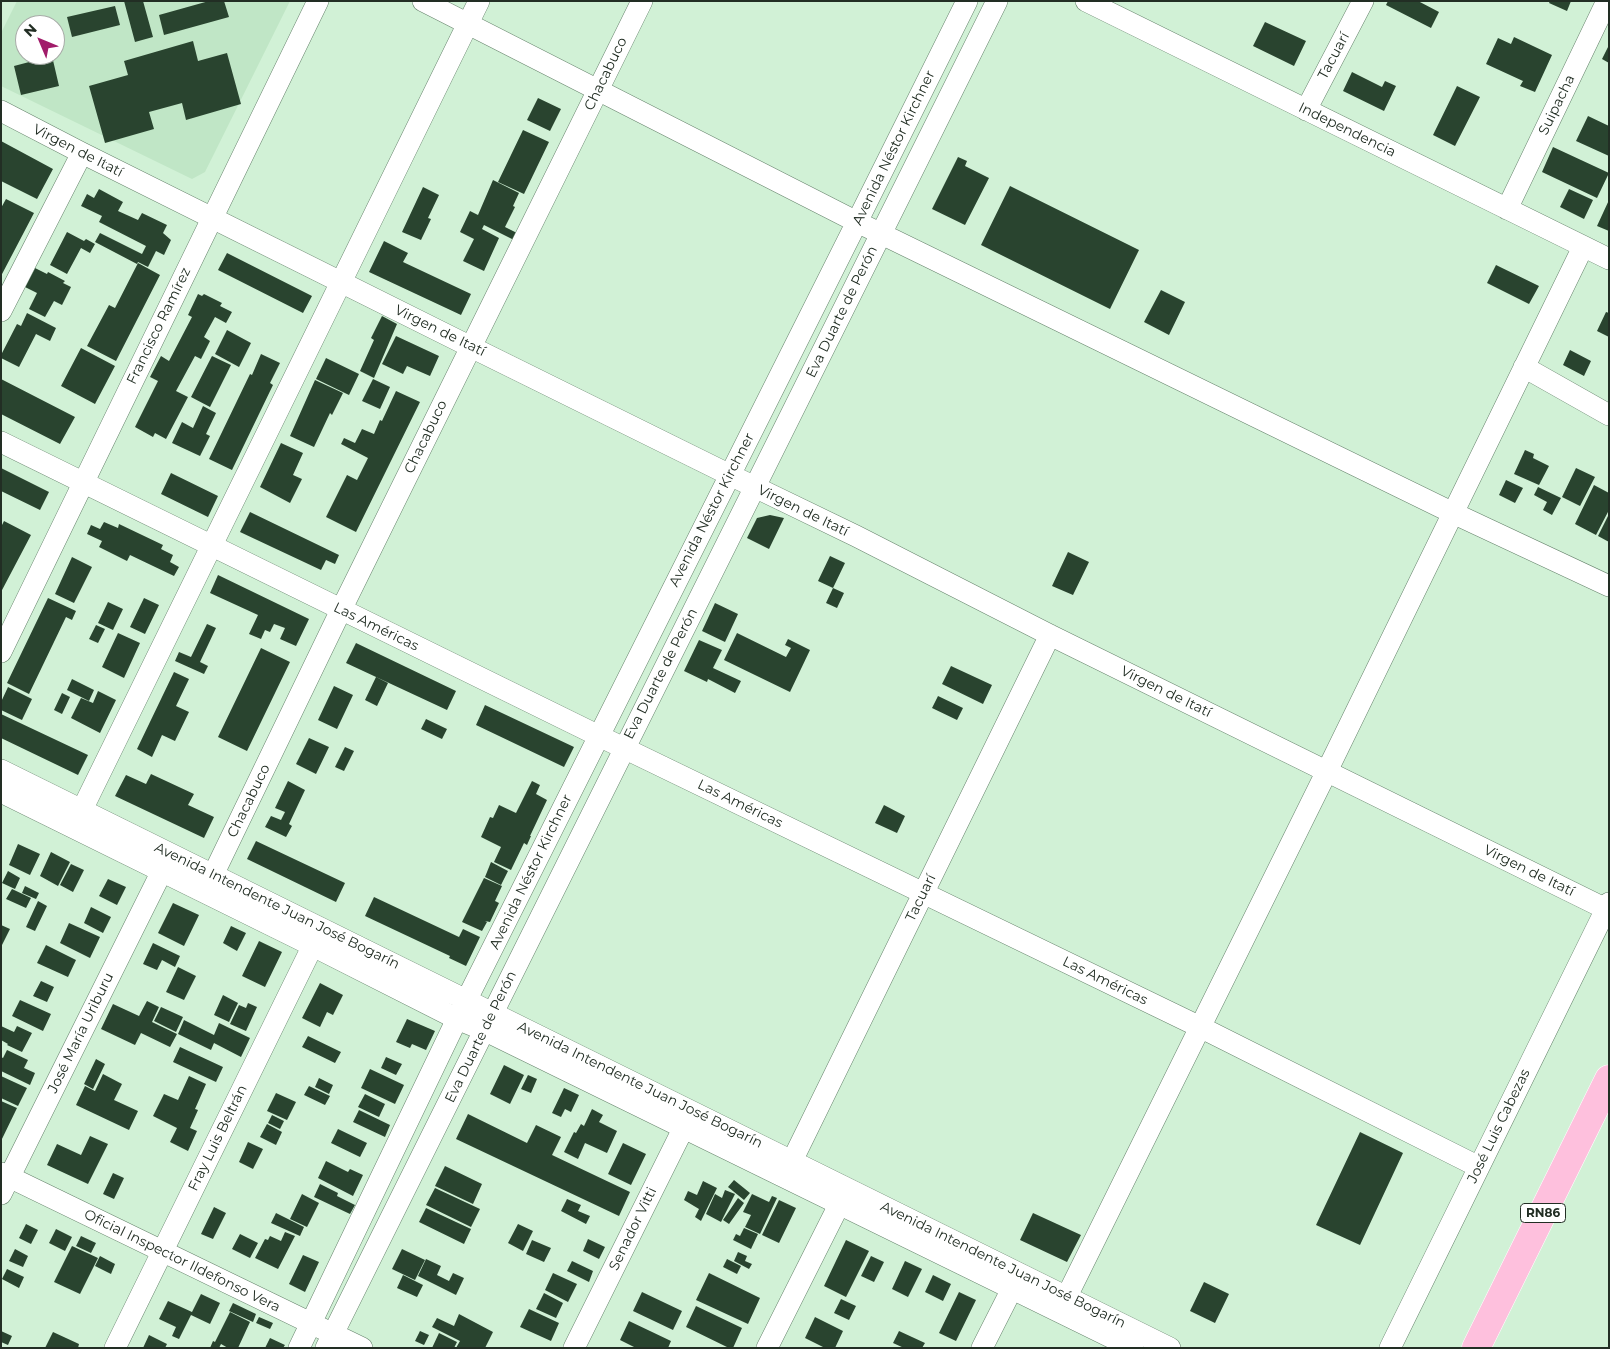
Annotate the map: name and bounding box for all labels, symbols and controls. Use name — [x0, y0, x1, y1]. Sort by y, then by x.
north arrow — [15, 15, 65, 65]
text: N — [20, 20, 40, 40]
street label: Tacuarí — [1315, 30, 1353, 82]
street label: Chacabuco — [581, 35, 631, 113]
street label: Avenida Néstor Kirchner — [849, 68, 939, 228]
street label: Suipacha — [1535, 72, 1579, 138]
street label: Independencia — [1296, 99, 1398, 161]
street label: Virgen de Itatí — [30, 121, 126, 181]
street label: Eva Duarte de Perón — [803, 243, 881, 381]
street label: Francisco Ramírez — [123, 265, 195, 387]
street label: Virgen de Itatí — [392, 302, 488, 360]
street label: Chacabuco — [401, 398, 451, 476]
street label: Avenida Néstor Kirchner — [666, 430, 758, 590]
street label: Virgen de Itatí — [755, 482, 851, 540]
street label: Las Américas — [331, 599, 421, 655]
street label: Eva Duarte de Perón — [621, 606, 701, 742]
street label: Virgen de Itatí — [1118, 663, 1214, 721]
street label: Chacabuco — [224, 762, 274, 840]
street label: Las Américas — [695, 776, 785, 832]
street label: Avenida Néstor Kirchner — [486, 792, 576, 952]
street label: Avenida Intendente Juan José Bogarín — [152, 839, 402, 973]
street label: Virgen de Itatí — [1481, 842, 1577, 900]
street label: Tacuarí — [902, 872, 940, 924]
street label: Las Américas — [1060, 953, 1150, 1009]
street label: Eva Duarte de Perón — [442, 968, 520, 1106]
street label: José María Uriburu — [45, 970, 117, 1096]
street label: Avenida Intendente Juan José Bogarín — [515, 1018, 765, 1152]
street label: José Luis Cabezas — [1464, 1066, 1534, 1186]
street label: Fray Luis Beltrán — [185, 1082, 251, 1194]
street label: Senador Vitti — [606, 1185, 660, 1273]
street label: Avenida Intendente Juan José Bogarín — [878, 1198, 1128, 1332]
road number: RN86 — [1520, 1204, 1566, 1222]
street label: Oficial Inspector Ildefonso Vera — [81, 1206, 283, 1316]

